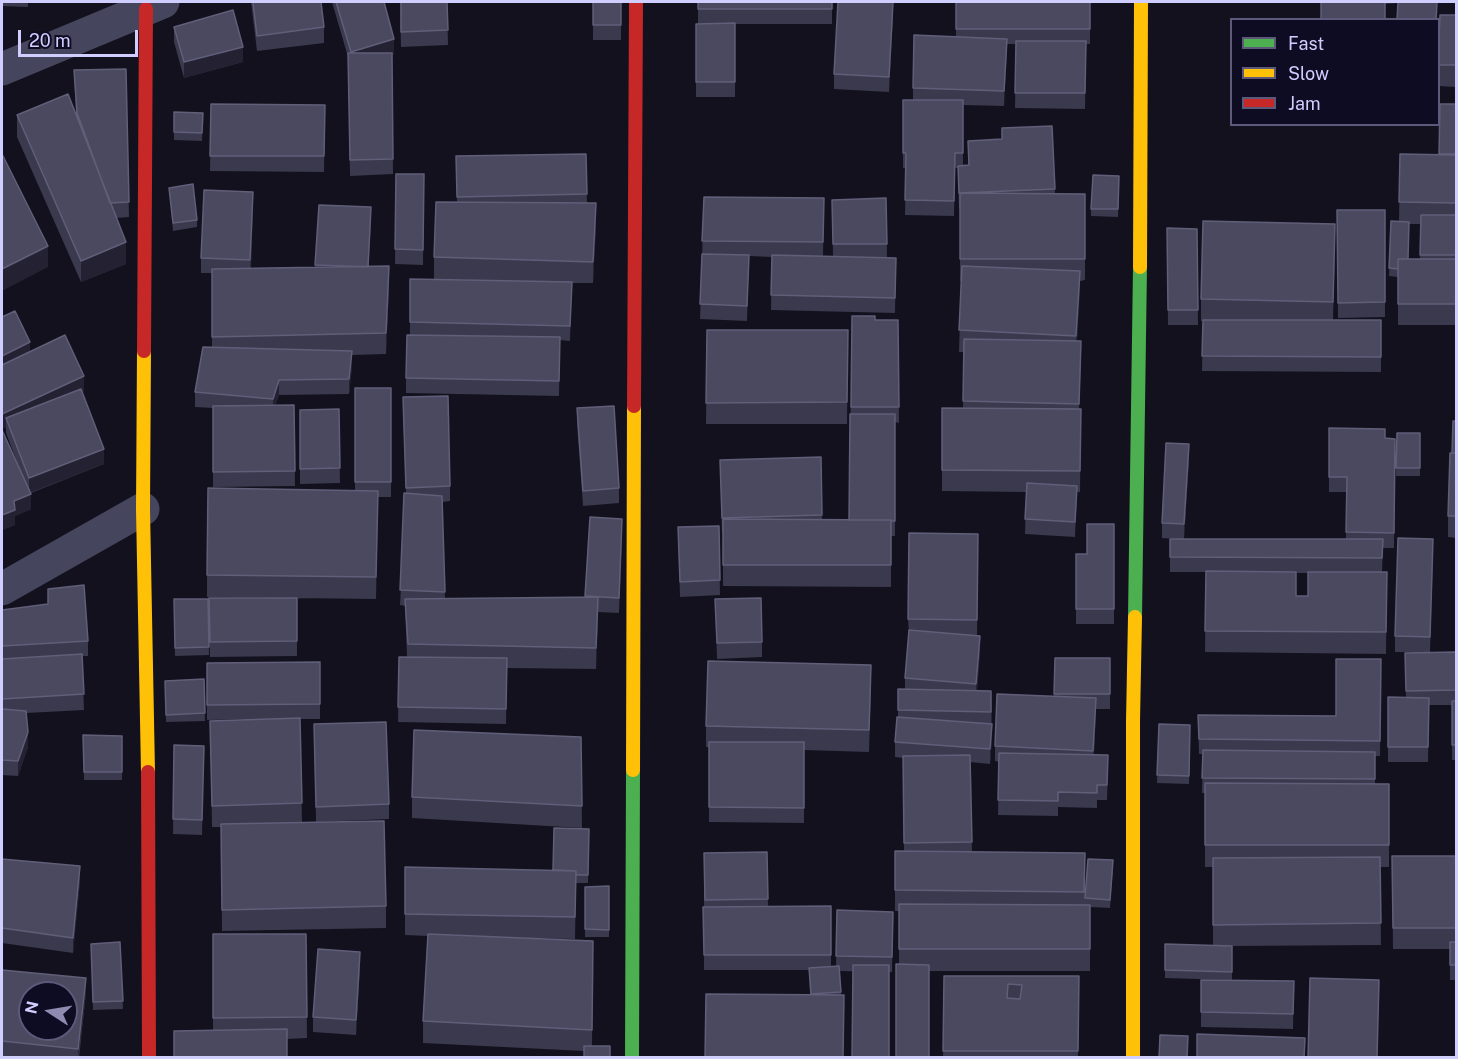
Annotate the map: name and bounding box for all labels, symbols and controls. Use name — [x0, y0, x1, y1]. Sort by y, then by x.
scale bar — [21, 18, 141, 56]
legend — [1230, 18, 1440, 126]
text: 20 m — [29, 30, 71, 51]
text: Fast — [1288, 33, 1324, 54]
text: Slow — [1288, 63, 1329, 84]
text: Jam — [1288, 93, 1321, 114]
north arrow — [18, 981, 78, 1041]
text: N — [21, 999, 42, 1016]

